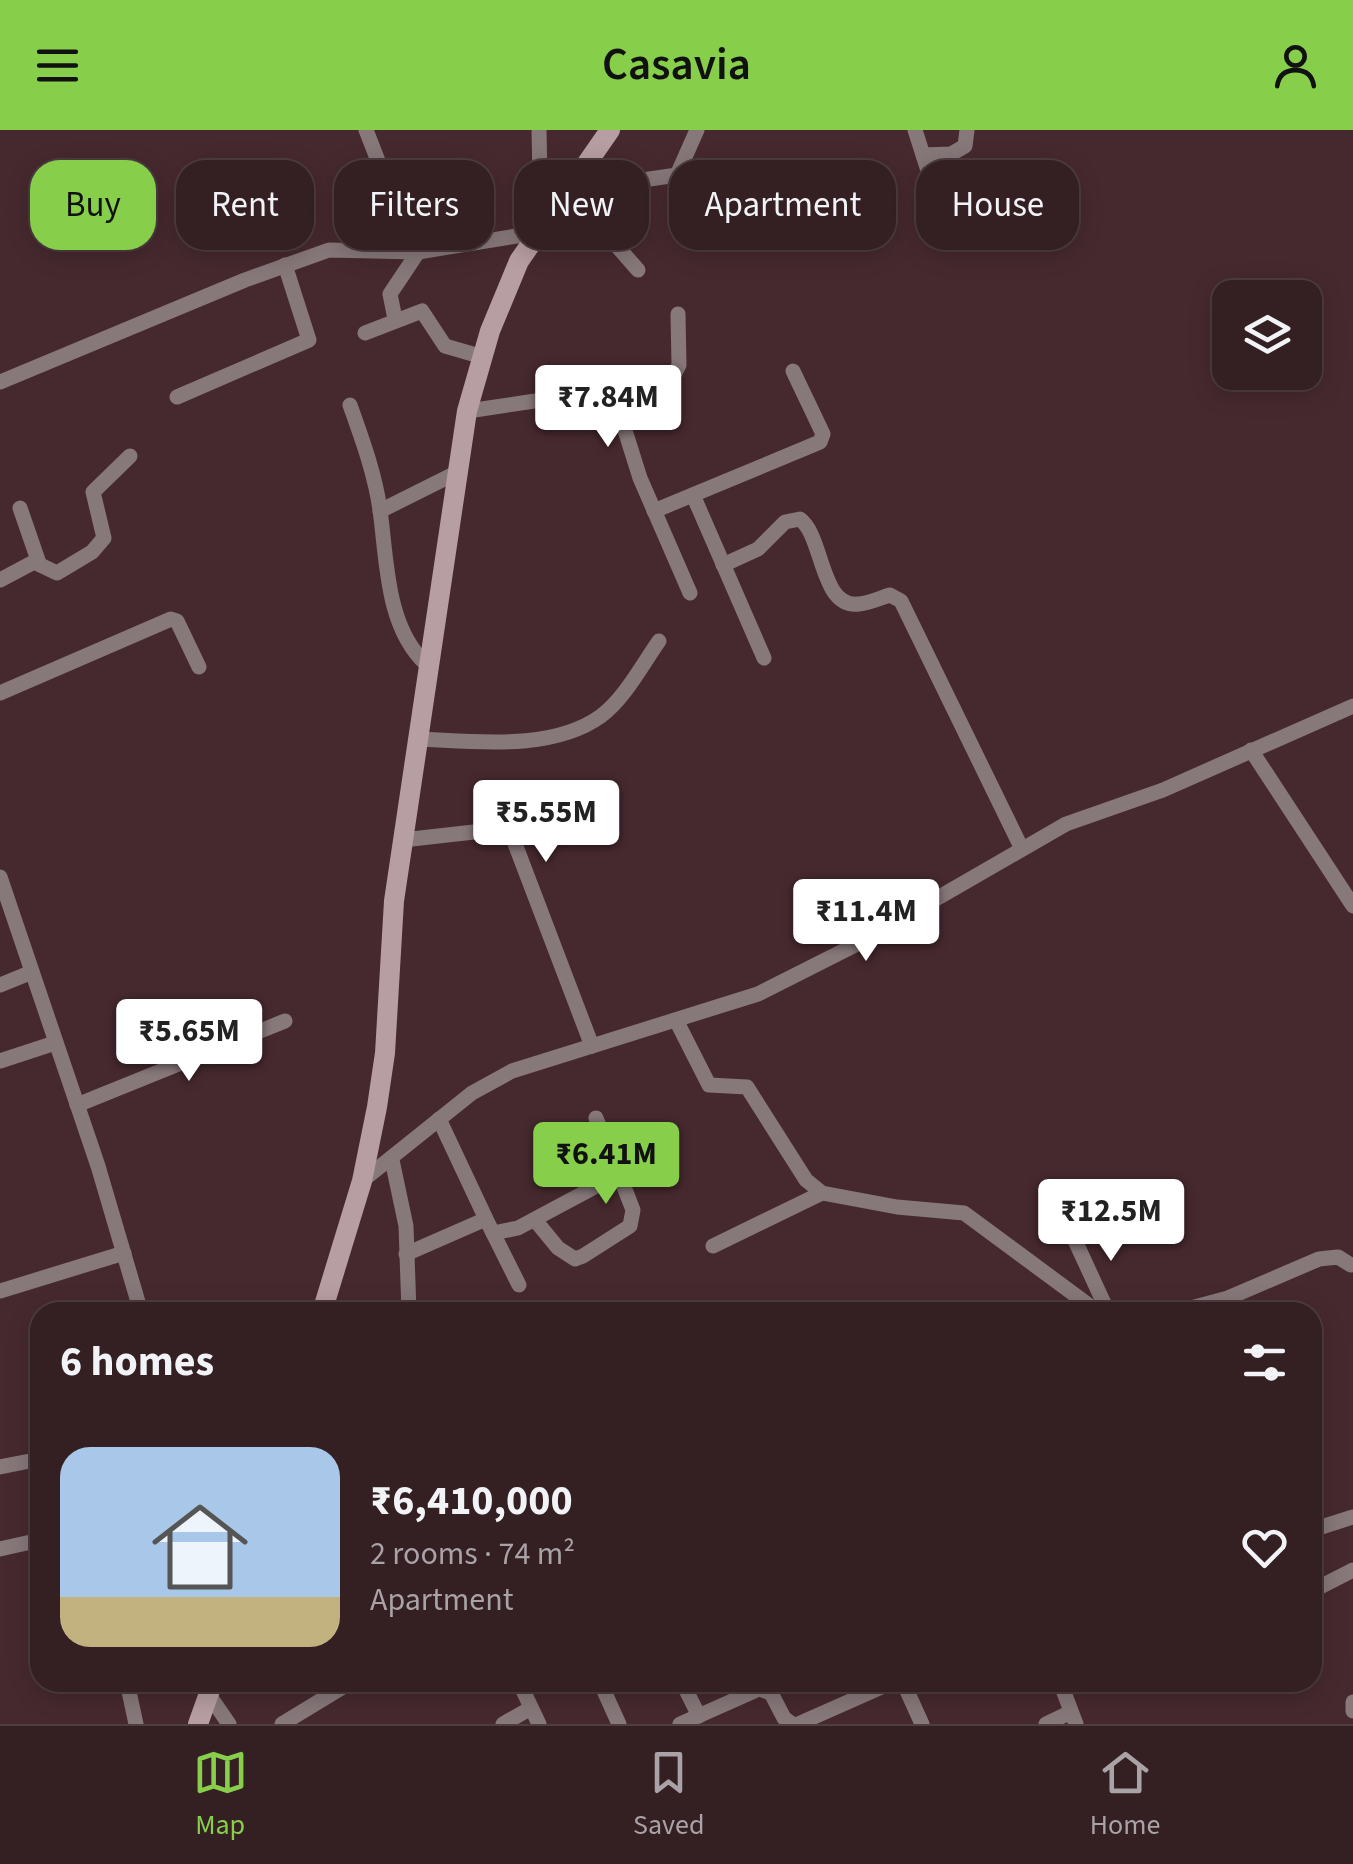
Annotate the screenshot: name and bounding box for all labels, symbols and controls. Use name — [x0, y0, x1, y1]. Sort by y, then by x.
text: Casavia — [602, 33, 751, 97]
icon: menu — [30, 38, 85, 93]
icon: person — [1268, 38, 1323, 93]
chip: Buy — [30, 160, 156, 250]
chip: Rent — [176, 160, 314, 250]
chip: Filters — [334, 160, 494, 250]
chip: New — [514, 160, 649, 250]
chip: Apartment — [669, 160, 896, 250]
chip: House — [916, 160, 1079, 250]
map controls — [1212, 280, 1322, 390]
button: layers — [1212, 280, 1322, 390]
pin: ₹7.84M — [527, 365, 689, 450]
text: ₹7.84M — [557, 374, 659, 420]
pin: ₹5.55M — [465, 780, 627, 865]
text: ₹5.55M — [495, 789, 597, 835]
pin: ₹11.4M — [785, 879, 947, 964]
text: ₹11.4M — [815, 888, 917, 934]
pin: ₹5.65M — [108, 999, 270, 1084]
text: ₹5.65M — [138, 1008, 240, 1054]
pin: ₹6.41M — [525, 1122, 687, 1207]
text: ₹6.41M — [555, 1131, 657, 1177]
pin: ₹12.5M — [1030, 1179, 1192, 1264]
text: ₹12.5M — [1060, 1188, 1162, 1234]
text: 6 homes — [60, 1332, 214, 1392]
icon: filters — [1237, 1335, 1292, 1390]
text: ₹6,410,000 — [370, 1471, 573, 1531]
icon: home — [140, 1487, 260, 1607]
icon: heart — [1237, 1520, 1292, 1575]
text: 2 rooms · 74 m² — [370, 1531, 575, 1577]
text: Apartment — [370, 1577, 513, 1623]
tab: Map — [193, 1745, 248, 1845]
tab: Saved — [633, 1745, 704, 1845]
tab: Home — [1090, 1745, 1160, 1845]

